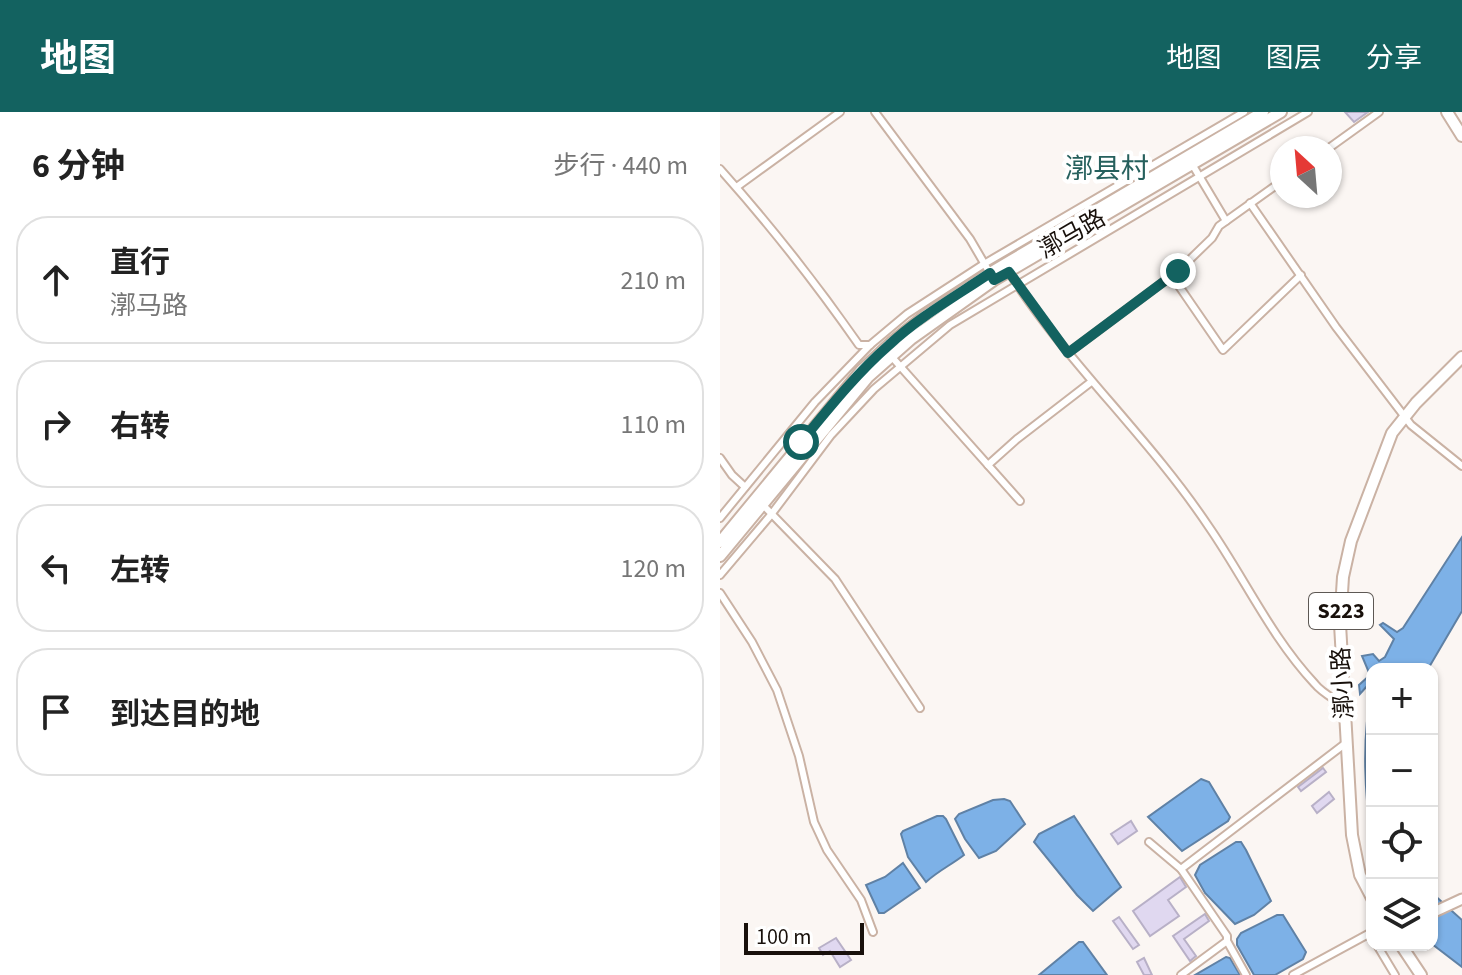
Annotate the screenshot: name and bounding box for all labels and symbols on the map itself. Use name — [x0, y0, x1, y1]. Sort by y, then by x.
north arrow — [1270, 136, 1342, 208]
district label: 漷县村 — [1065, 149, 1149, 189]
street label: 漷马路 — [1032, 201, 1112, 267]
route end — [1160, 253, 1196, 289]
route start — [783, 424, 819, 460]
road number: S223 — [1309, 593, 1373, 629]
street label: 漷小路 — [1324, 646, 1362, 720]
scale bar — [744, 919, 864, 955]

